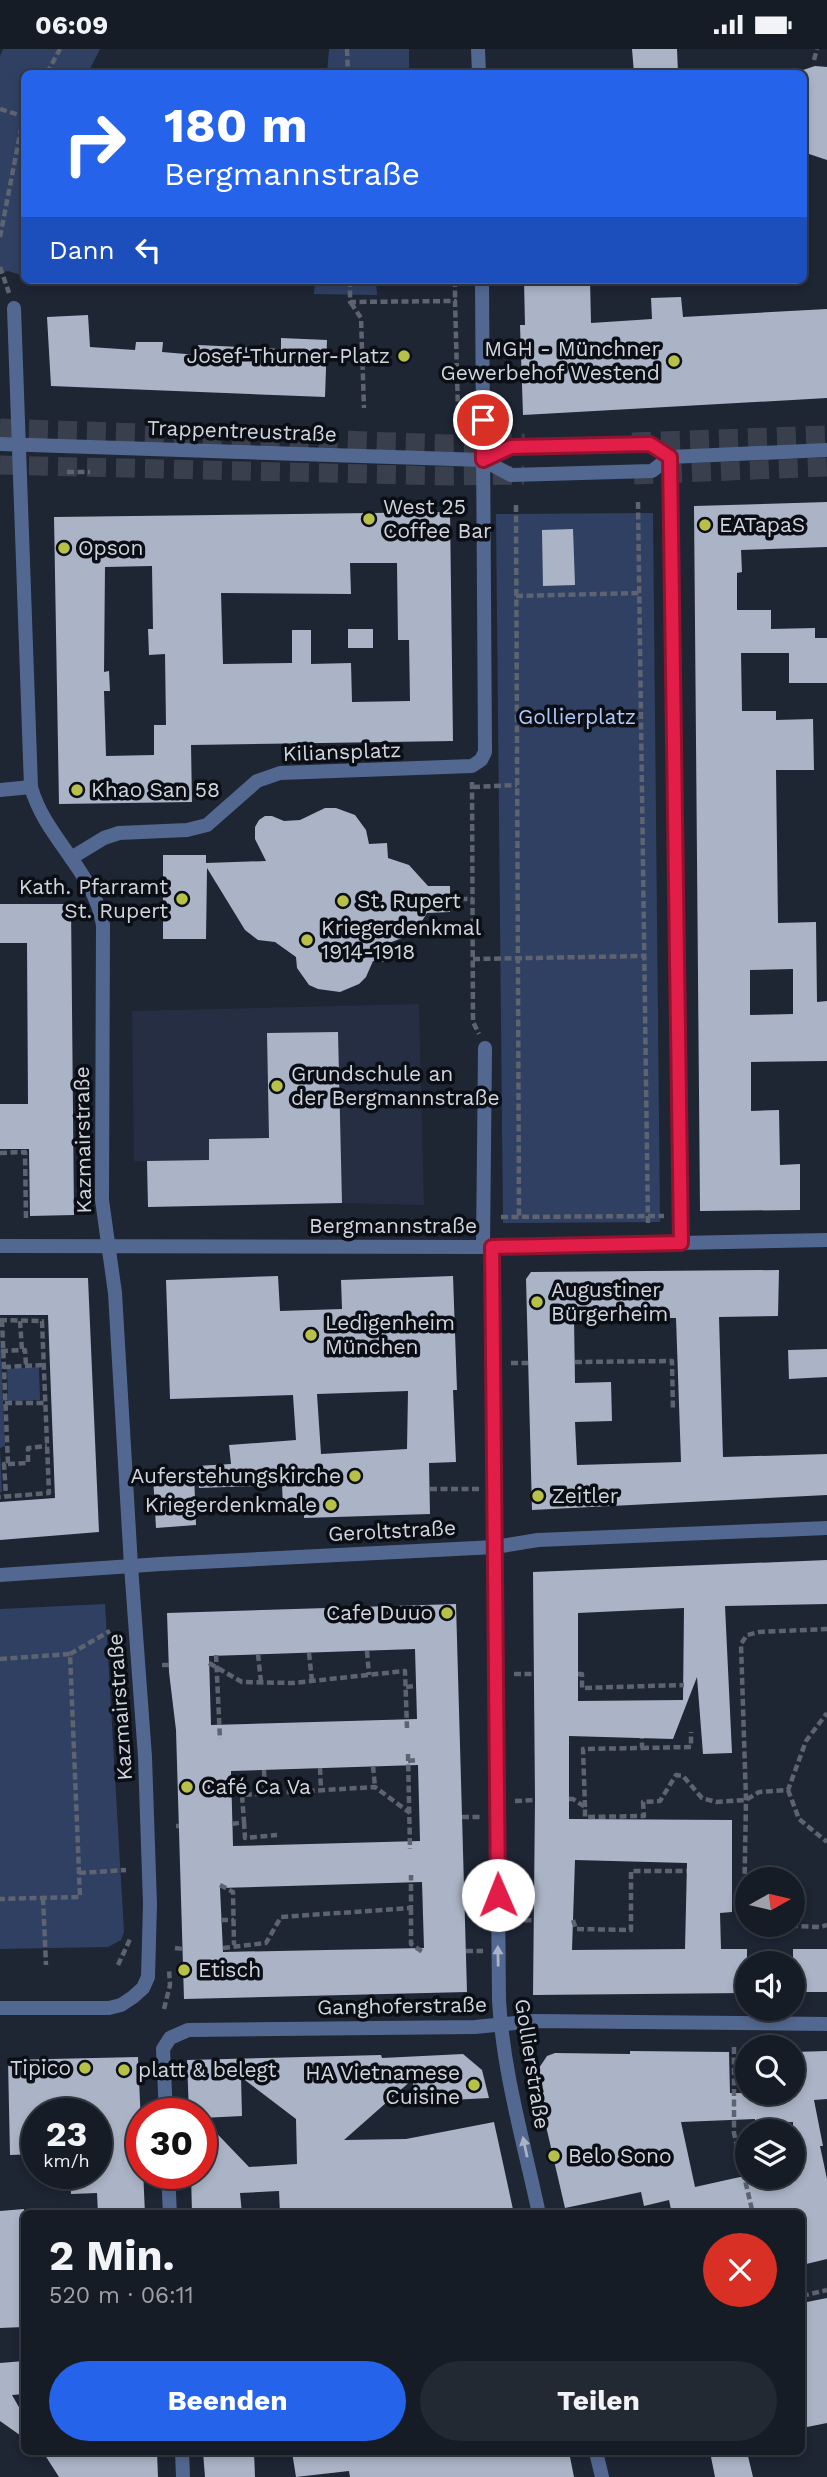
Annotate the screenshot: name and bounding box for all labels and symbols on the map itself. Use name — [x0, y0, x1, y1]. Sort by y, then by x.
place label: MGH - Münchner Gewerbehof Westend — [441, 336, 660, 385]
place label: Josef-Thurner-Platz — [187, 343, 390, 368]
marker: Josef-Thurner-Platz — [396, 348, 412, 364]
marker: MGH - Münchner Gewerbehof Westend — [666, 353, 682, 369]
pin — [453, 390, 513, 450]
street label: Trappentreustraße — [147, 415, 337, 446]
place label: West 25 Coffee Bar — [383, 494, 492, 543]
marker: West 25 Coffee Bar — [361, 511, 377, 527]
place label: EATapaS — [719, 512, 805, 537]
marker: EATapaS — [697, 517, 713, 533]
place label: Opson — [78, 535, 143, 560]
marker: Opson — [56, 540, 72, 556]
park label: Gollierplatz — [518, 704, 636, 729]
street label: Kiliansplatz — [282, 737, 402, 766]
place label: Khao San 58 — [91, 777, 220, 802]
marker: Khao San 58 — [69, 782, 85, 798]
place label: Kath. Pfarramt St. Rupert — [19, 874, 168, 923]
place label: St. Rupert — [357, 888, 461, 913]
marker: Kath. Pfarramt St. Rupert — [174, 891, 190, 907]
marker: St. Rupert — [335, 893, 351, 909]
place label: Kriegerdenkmal 1914-1918 — [321, 915, 482, 964]
marker: Kriegerdenkmal 1914-1918 — [299, 932, 315, 948]
place label: Grundschule an der Bergmannstraße — [291, 1061, 500, 1110]
street label: Kazmairstraße — [69, 1066, 96, 1214]
marker: Grundschule an der Bergmannstraße — [269, 1078, 285, 1094]
street label: Bergmannstraße — [309, 1213, 477, 1238]
place label: Augustiner Bürgerheim — [551, 1277, 668, 1326]
marker: Augustiner Bürgerheim — [529, 1294, 545, 1310]
place label: Ledigenheim München — [325, 1310, 455, 1359]
marker: Ledigenheim München — [303, 1327, 319, 1343]
place label: Auferstehungskirche — [130, 1463, 341, 1488]
marker: Auferstehungskirche — [347, 1468, 363, 1484]
place label: Zeitler — [552, 1483, 619, 1508]
marker: Zeitler — [530, 1488, 546, 1504]
place label: Kriegerdenkmale — [145, 1492, 317, 1517]
marker: Kriegerdenkmale — [323, 1497, 339, 1513]
street label: Geroltstraße — [327, 1515, 457, 1546]
place label: Cafe Duuo — [326, 1600, 433, 1625]
marker: Cafe Duuo — [439, 1605, 455, 1621]
street label: Kazmairstraße — [102, 1633, 137, 1781]
place label: Café Ca Va — [201, 1774, 311, 1799]
marker: Café Ca Va — [179, 1779, 195, 1795]
position arrow — [461, 1858, 535, 1932]
north arrow — [735, 1867, 805, 1937]
one-way arrow — [493, 1945, 504, 1967]
place label: Etisch — [198, 1957, 261, 1982]
marker: Etisch — [176, 1962, 192, 1978]
street label: Ganghoferstraße — [317, 1992, 487, 2019]
street label: Gollierstraße — [510, 1997, 555, 2131]
place label: Tipico — [10, 2055, 71, 2080]
place label: platt & belegt — [138, 2057, 277, 2082]
marker: Tipico — [77, 2060, 93, 2076]
place label: HA Vietnamese Cuisine — [305, 2060, 460, 2109]
marker: platt & belegt — [116, 2062, 132, 2078]
marker: HA Vietnamese Cuisine — [466, 2077, 482, 2093]
speed limit sign: 30 — [126, 2098, 217, 2189]
one-way arrow — [519, 2136, 530, 2158]
place label: Belo Sono — [568, 2143, 672, 2168]
marker: Belo Sono — [546, 2148, 562, 2164]

